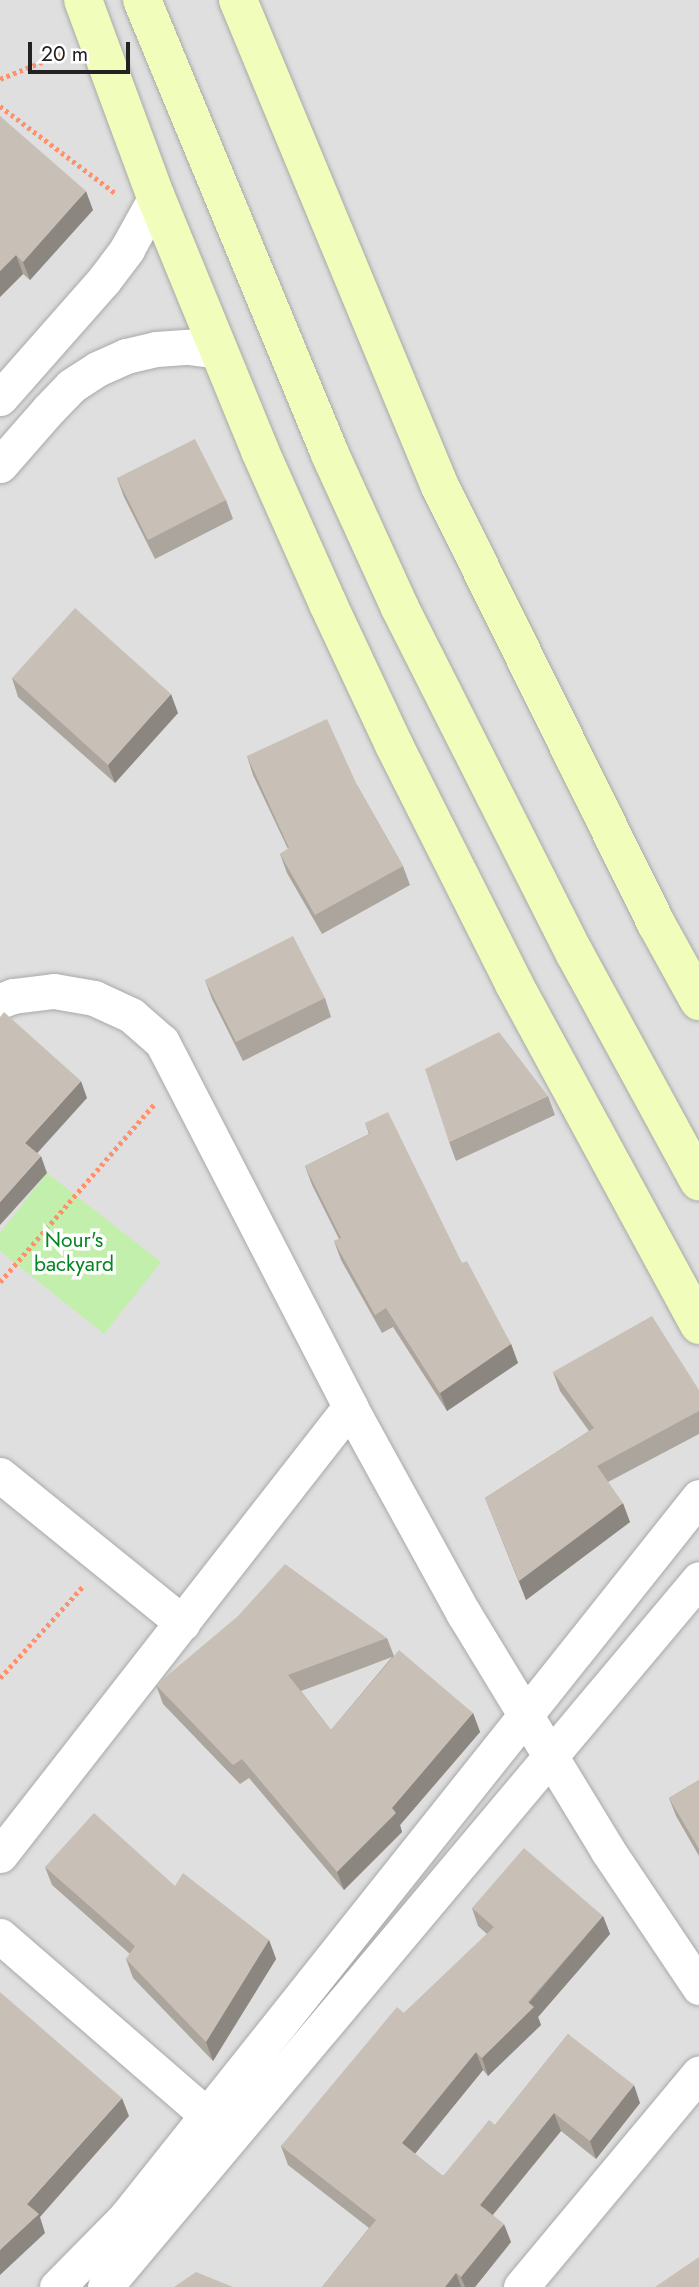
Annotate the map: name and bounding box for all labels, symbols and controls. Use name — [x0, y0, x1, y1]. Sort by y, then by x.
scale bar — [32, 28, 133, 72]
text: 20 m — [41, 39, 88, 69]
park label: Nour's backyard — [34, 1227, 114, 1277]

